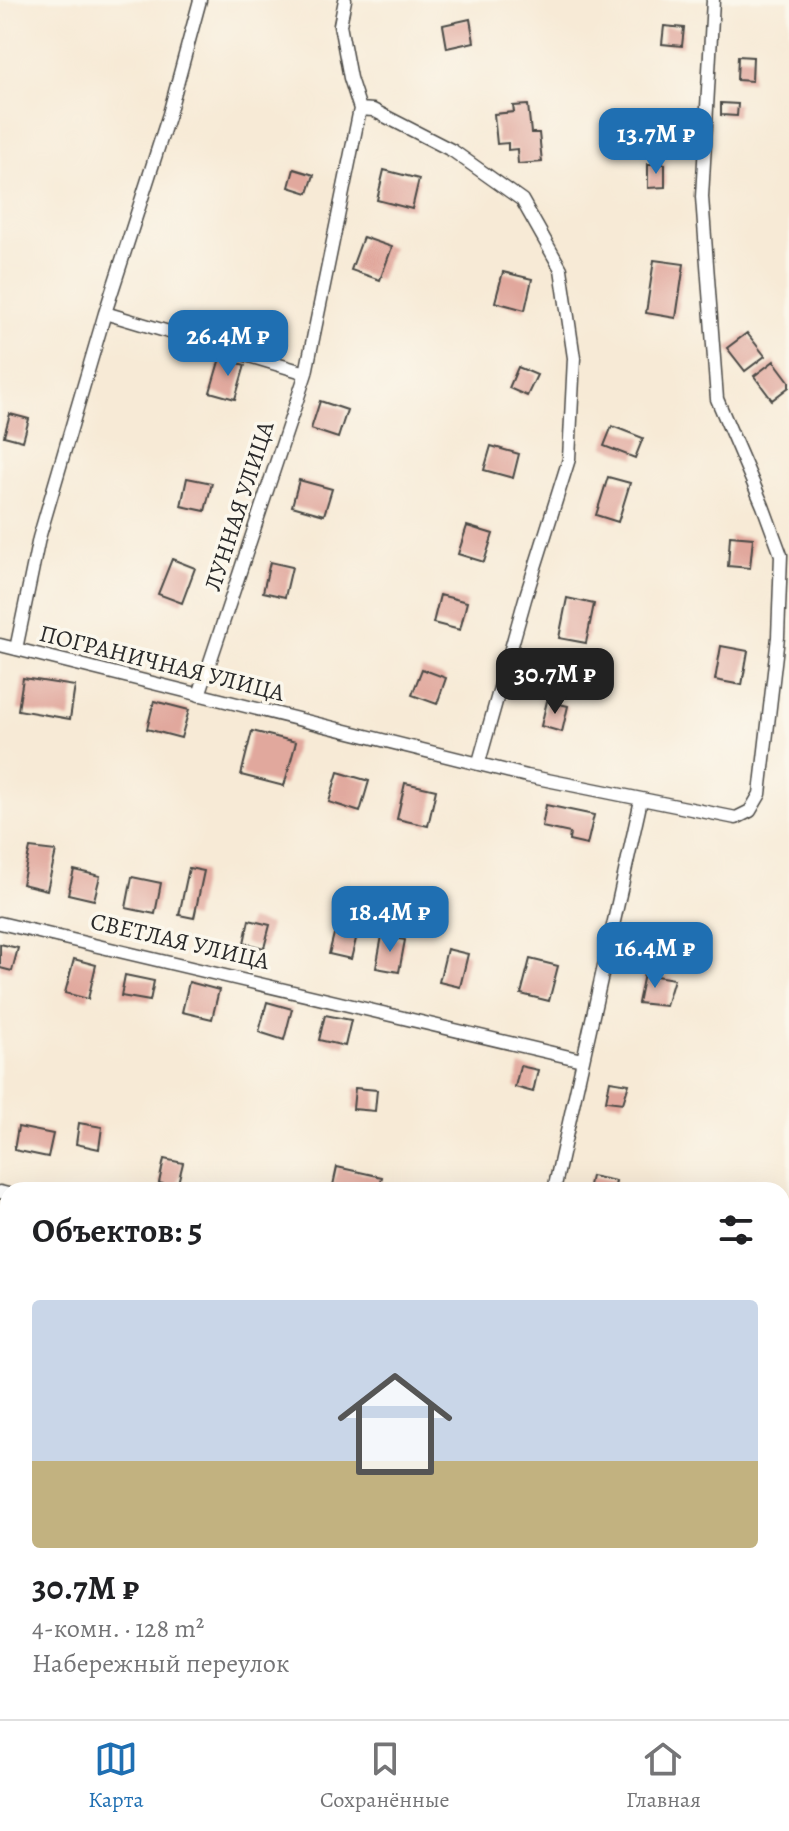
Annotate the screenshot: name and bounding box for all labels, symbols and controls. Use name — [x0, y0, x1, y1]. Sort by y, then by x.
pin: 13.7M ₽ — [582, 108, 730, 176]
text: 13.7M ₽ — [617, 116, 695, 151]
pin: 26.4M ₽ — [154, 310, 302, 378]
text: 26.4M ₽ — [186, 318, 270, 353]
street label: ЛУННАЯ УЛИЦА — [196, 416, 282, 595]
street label: ПОГРАНИЧНАЯ УЛИЦА — [36, 617, 289, 709]
pin: 30.7M ₽ — [481, 648, 629, 716]
text: 30.7M ₽ — [514, 656, 596, 691]
pin: 18.4M ₽ — [316, 886, 464, 954]
text: 18.4M ₽ — [350, 894, 430, 929]
street label: СВЕТЛАЯ УЛИЦА — [87, 905, 274, 977]
pin: 16.4M ₽ — [581, 922, 729, 990]
text: 16.4M ₽ — [615, 930, 695, 965]
text: Объектов: 5 — [32, 1207, 203, 1254]
icon: filters — [714, 1208, 758, 1252]
icon: home — [323, 1352, 467, 1496]
text: 30.7M ₽ — [32, 1564, 139, 1611]
text: 4-комн. · 128 m² — [32, 1611, 204, 1646]
text: Набережный переулок — [32, 1646, 290, 1681]
tab: Карта — [88, 1737, 144, 1815]
tab: Сохранённые — [320, 1737, 450, 1815]
tab: Главная — [626, 1737, 701, 1815]

